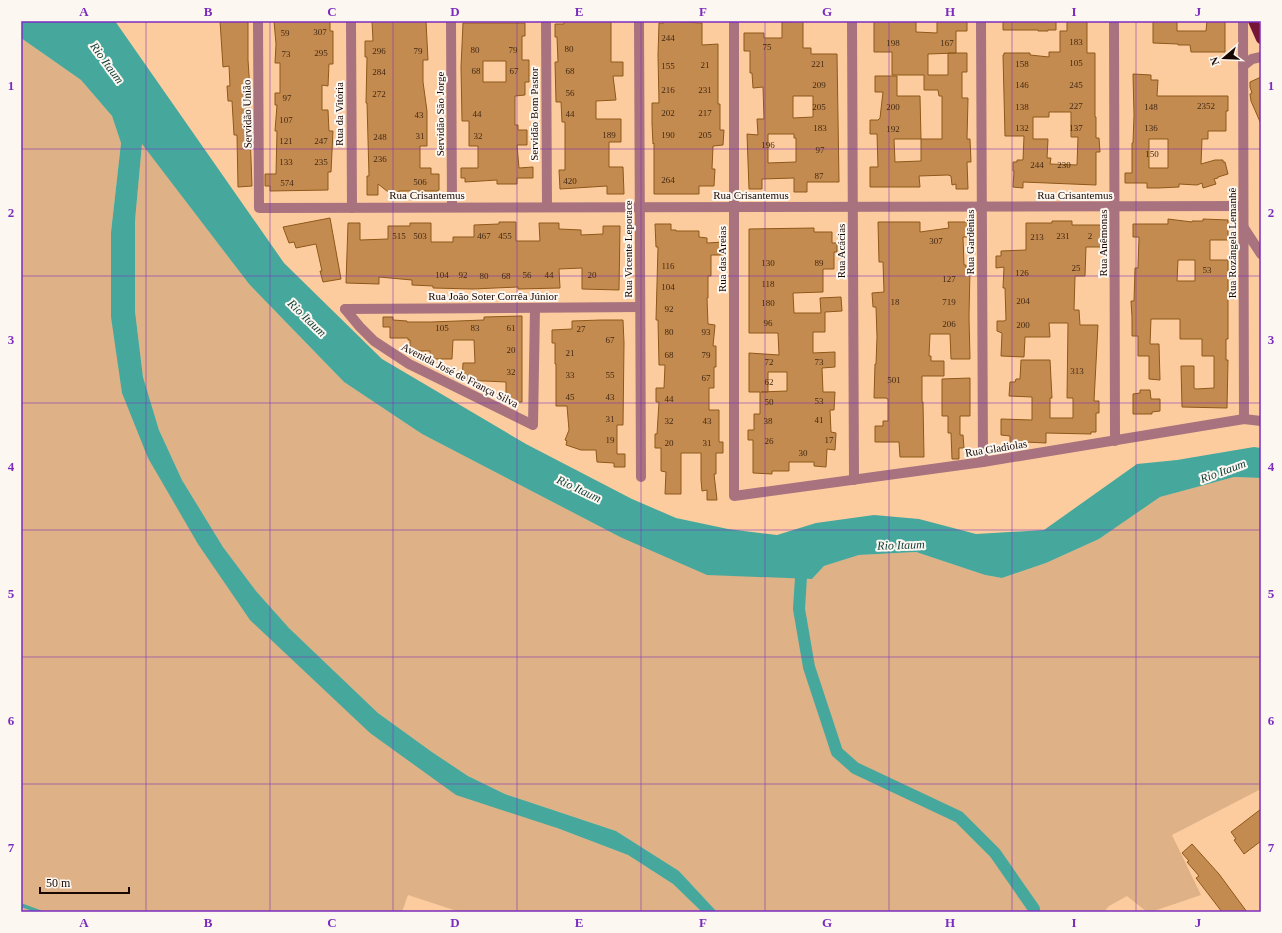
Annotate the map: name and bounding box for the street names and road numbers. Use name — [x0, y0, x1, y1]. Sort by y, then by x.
street label: Servidão Bom Pastor — [528, 67, 540, 161]
street label: Servidão São Jorge — [434, 72, 446, 156]
street label: Servidão União — [240, 79, 254, 148]
street label: Rua da Vitória — [333, 82, 345, 146]
street label: Rua Rozângela Lemanhê — [1226, 188, 1238, 298]
street label: Rua Crisantemus — [389, 189, 465, 201]
street label: Rua Crisantemus — [713, 189, 789, 201]
street label: Rua Crisantemus — [1037, 189, 1113, 201]
street label: Rua Vicente Leporace — [622, 200, 634, 298]
street label: Rua Gardênias — [964, 209, 976, 275]
street label: Rua Anêmonas — [1097, 210, 1109, 276]
street label: Rua Acácias — [835, 224, 847, 278]
street label: Rua das Areias — [716, 226, 728, 292]
street label: Rua João Soter Corrêa Júnior — [428, 290, 558, 302]
street label: Avenida José de França Silva — [400, 340, 520, 410]
street label: Rua Gladiolas — [964, 437, 1028, 459]

